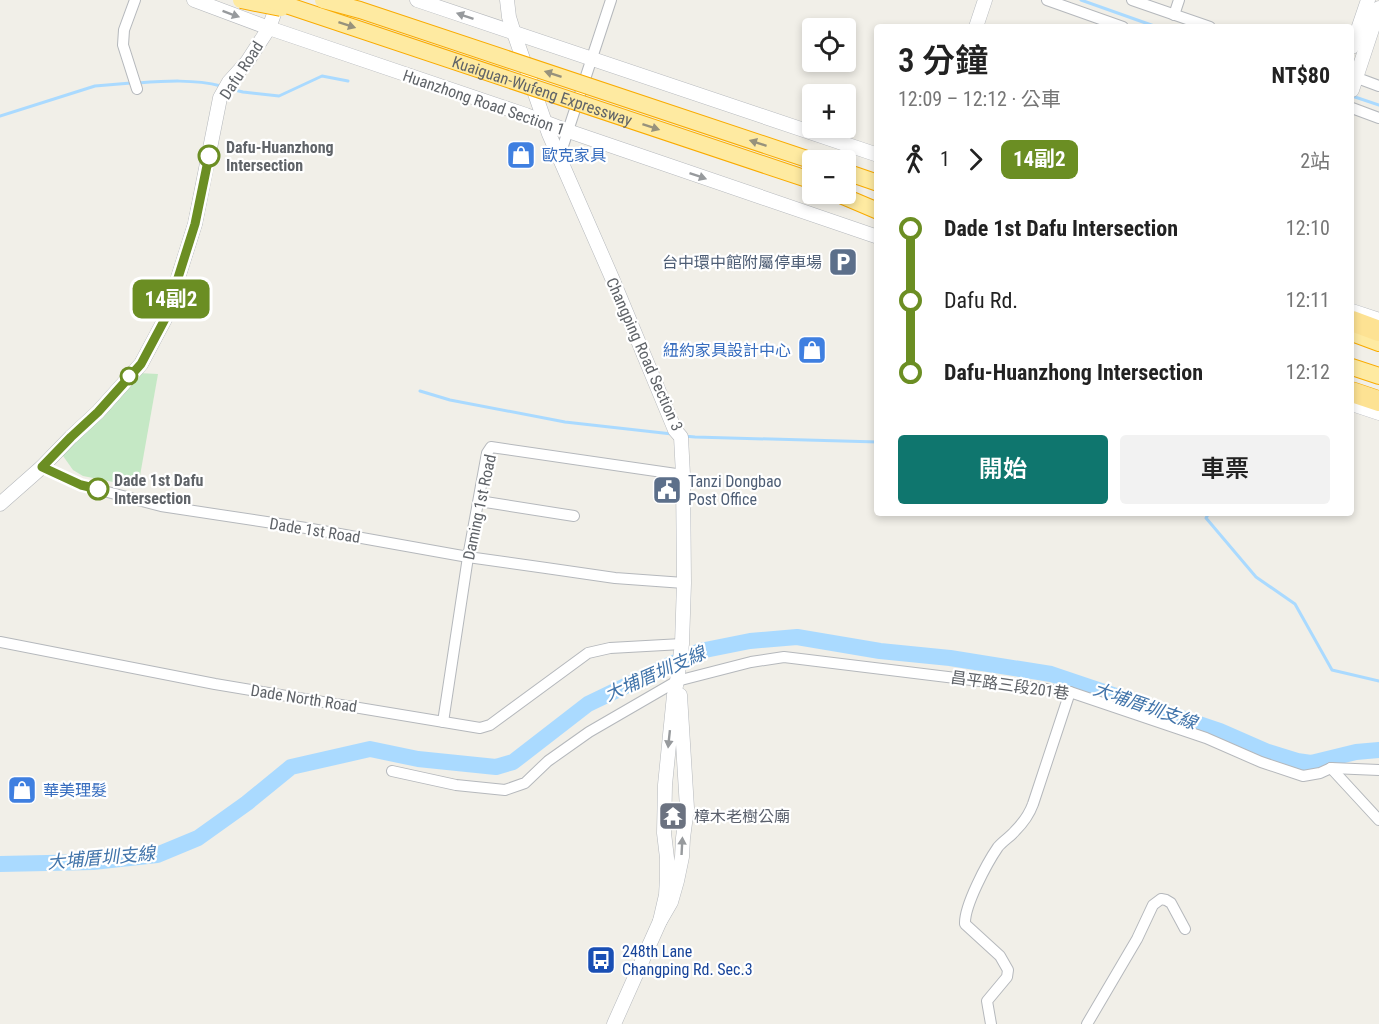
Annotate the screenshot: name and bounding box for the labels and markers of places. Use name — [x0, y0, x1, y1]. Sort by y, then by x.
place label: Dafu-Huanzhong Intersection — [226, 138, 334, 175]
shop icon: 歐克家具 — [505, 139, 537, 171]
marker: Dafu-Huanzhong Intersection — [198, 145, 220, 167]
place label: 歐克家具 — [542, 146, 606, 165]
parking icon: 台中環中館附屬停車場 — [827, 246, 859, 278]
place label: 台中環中館附屬停車場 — [662, 253, 822, 272]
shop icon: 紐約家具設計中心 — [796, 334, 828, 366]
place label: 紐約家具設計中心 — [663, 341, 791, 360]
unlabelled marker — [120, 367, 138, 385]
place label: Dade 1st Dafu Intersection — [114, 471, 204, 508]
place label: Tanzi Dongbao Post Office — [688, 472, 782, 509]
public building icon: Tanzi Dongbao Post Office — [651, 474, 683, 506]
marker: Dade 1st Dafu Intersection — [87, 478, 109, 500]
shop icon: 華美理髮 — [6, 774, 38, 806]
place label: 華美理髮 — [43, 781, 107, 800]
temple icon: 樟木老樹公廟 — [657, 800, 689, 832]
place label: 樟木老樹公廟 — [694, 807, 790, 826]
place label: 248th Lane Changping Rd. Sec.3 — [622, 942, 753, 979]
bus stop icon: 248th Lane Changping Rd. Sec.3 — [585, 944, 617, 976]

